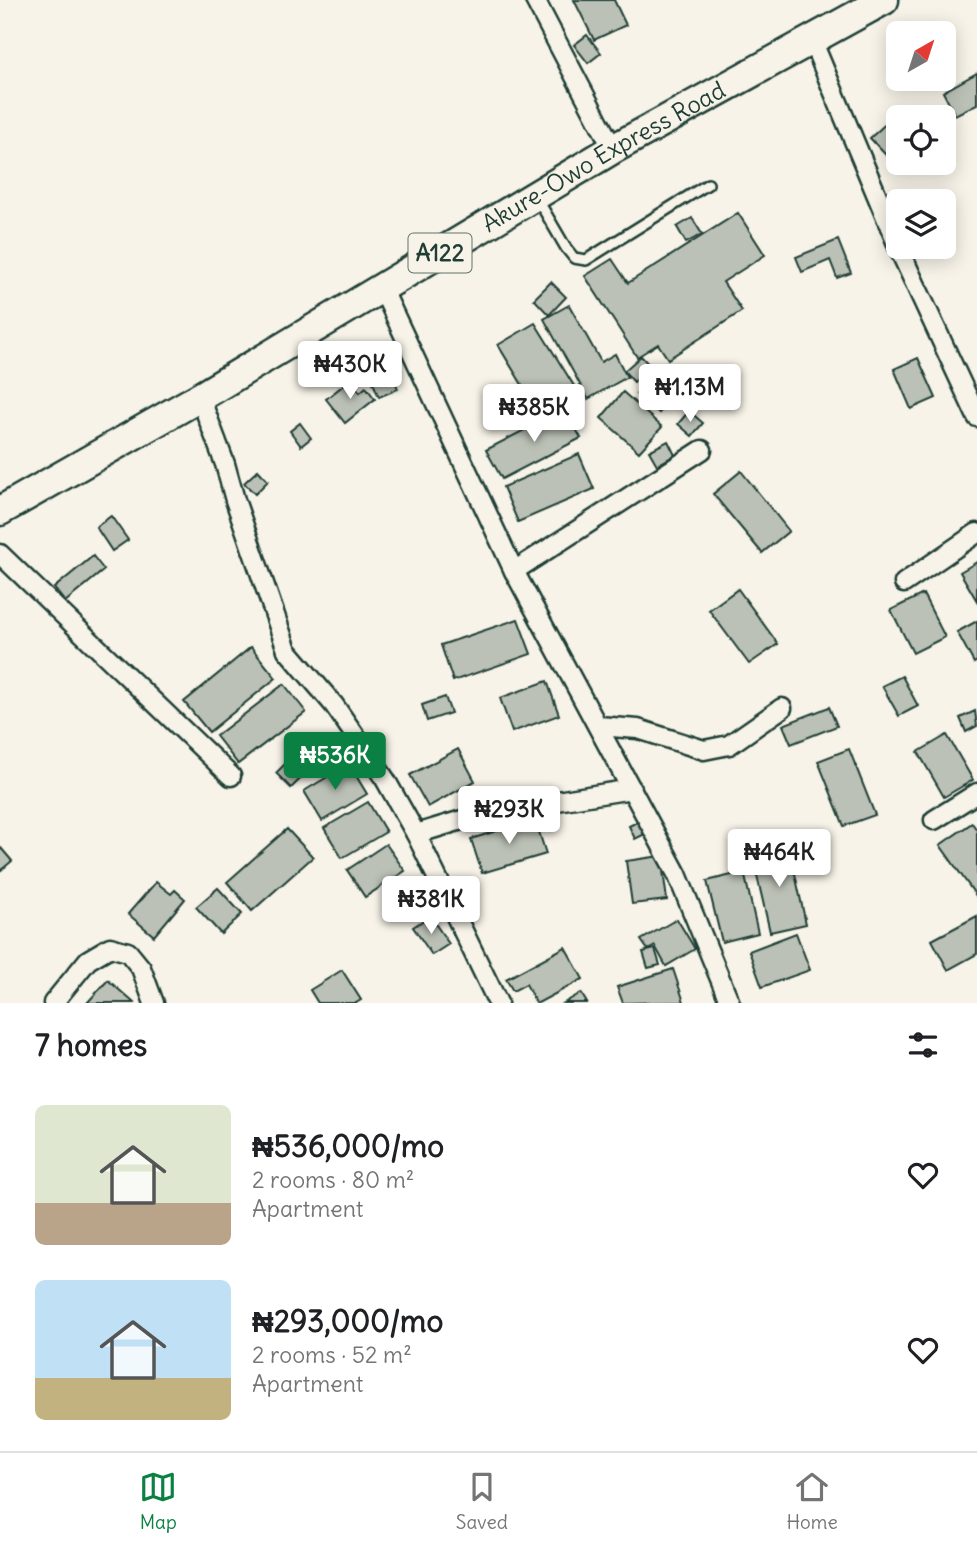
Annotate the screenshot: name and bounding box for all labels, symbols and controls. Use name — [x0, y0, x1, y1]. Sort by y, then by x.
north arrow — [886, 21, 956, 91]
map controls — [886, 21, 956, 259]
street label: Akure-Owo Express Road — [476, 74, 730, 238]
button: locate — [886, 105, 956, 175]
button: layers — [886, 189, 956, 259]
road number: A122 — [408, 234, 472, 272]
pin: ₦430K — [301, 342, 399, 401]
text: ₦430K — [314, 349, 386, 378]
pin: ₦1.13M — [633, 364, 747, 424]
text: ₦1.13M — [655, 372, 725, 401]
pin: ₦385K — [485, 384, 583, 444]
text: ₦385K — [499, 392, 569, 421]
pin: ₦536K — [286, 732, 384, 792]
text: ₦536K — [300, 740, 370, 769]
pin: ₦293K — [460, 786, 558, 846]
text: ₦293K — [474, 794, 544, 823]
pin: ₦464K — [730, 830, 828, 889]
text: ₦464K — [744, 837, 814, 866]
pin: ₦381K — [382, 876, 480, 936]
text: ₦381K — [398, 884, 464, 913]
text: 7 homes — [35, 1026, 147, 1064]
icon: filters — [904, 1026, 942, 1064]
text: ₦536,000/mo — [252, 1127, 444, 1165]
icon: home — [91, 1133, 175, 1217]
icon: heart — [904, 1156, 942, 1194]
text: 2 rooms · 80 m² — [252, 1165, 414, 1194]
text: Apartment — [252, 1194, 364, 1223]
text: ₦293,000/mo — [252, 1302, 443, 1340]
icon: home — [91, 1308, 175, 1392]
icon: heart — [904, 1331, 942, 1369]
text: 2 rooms · 52 m² — [252, 1340, 412, 1369]
text: Apartment — [252, 1369, 364, 1398]
tab: Map — [139, 1468, 177, 1534]
tab: Saved — [456, 1468, 508, 1534]
tab: Home — [786, 1468, 838, 1534]

